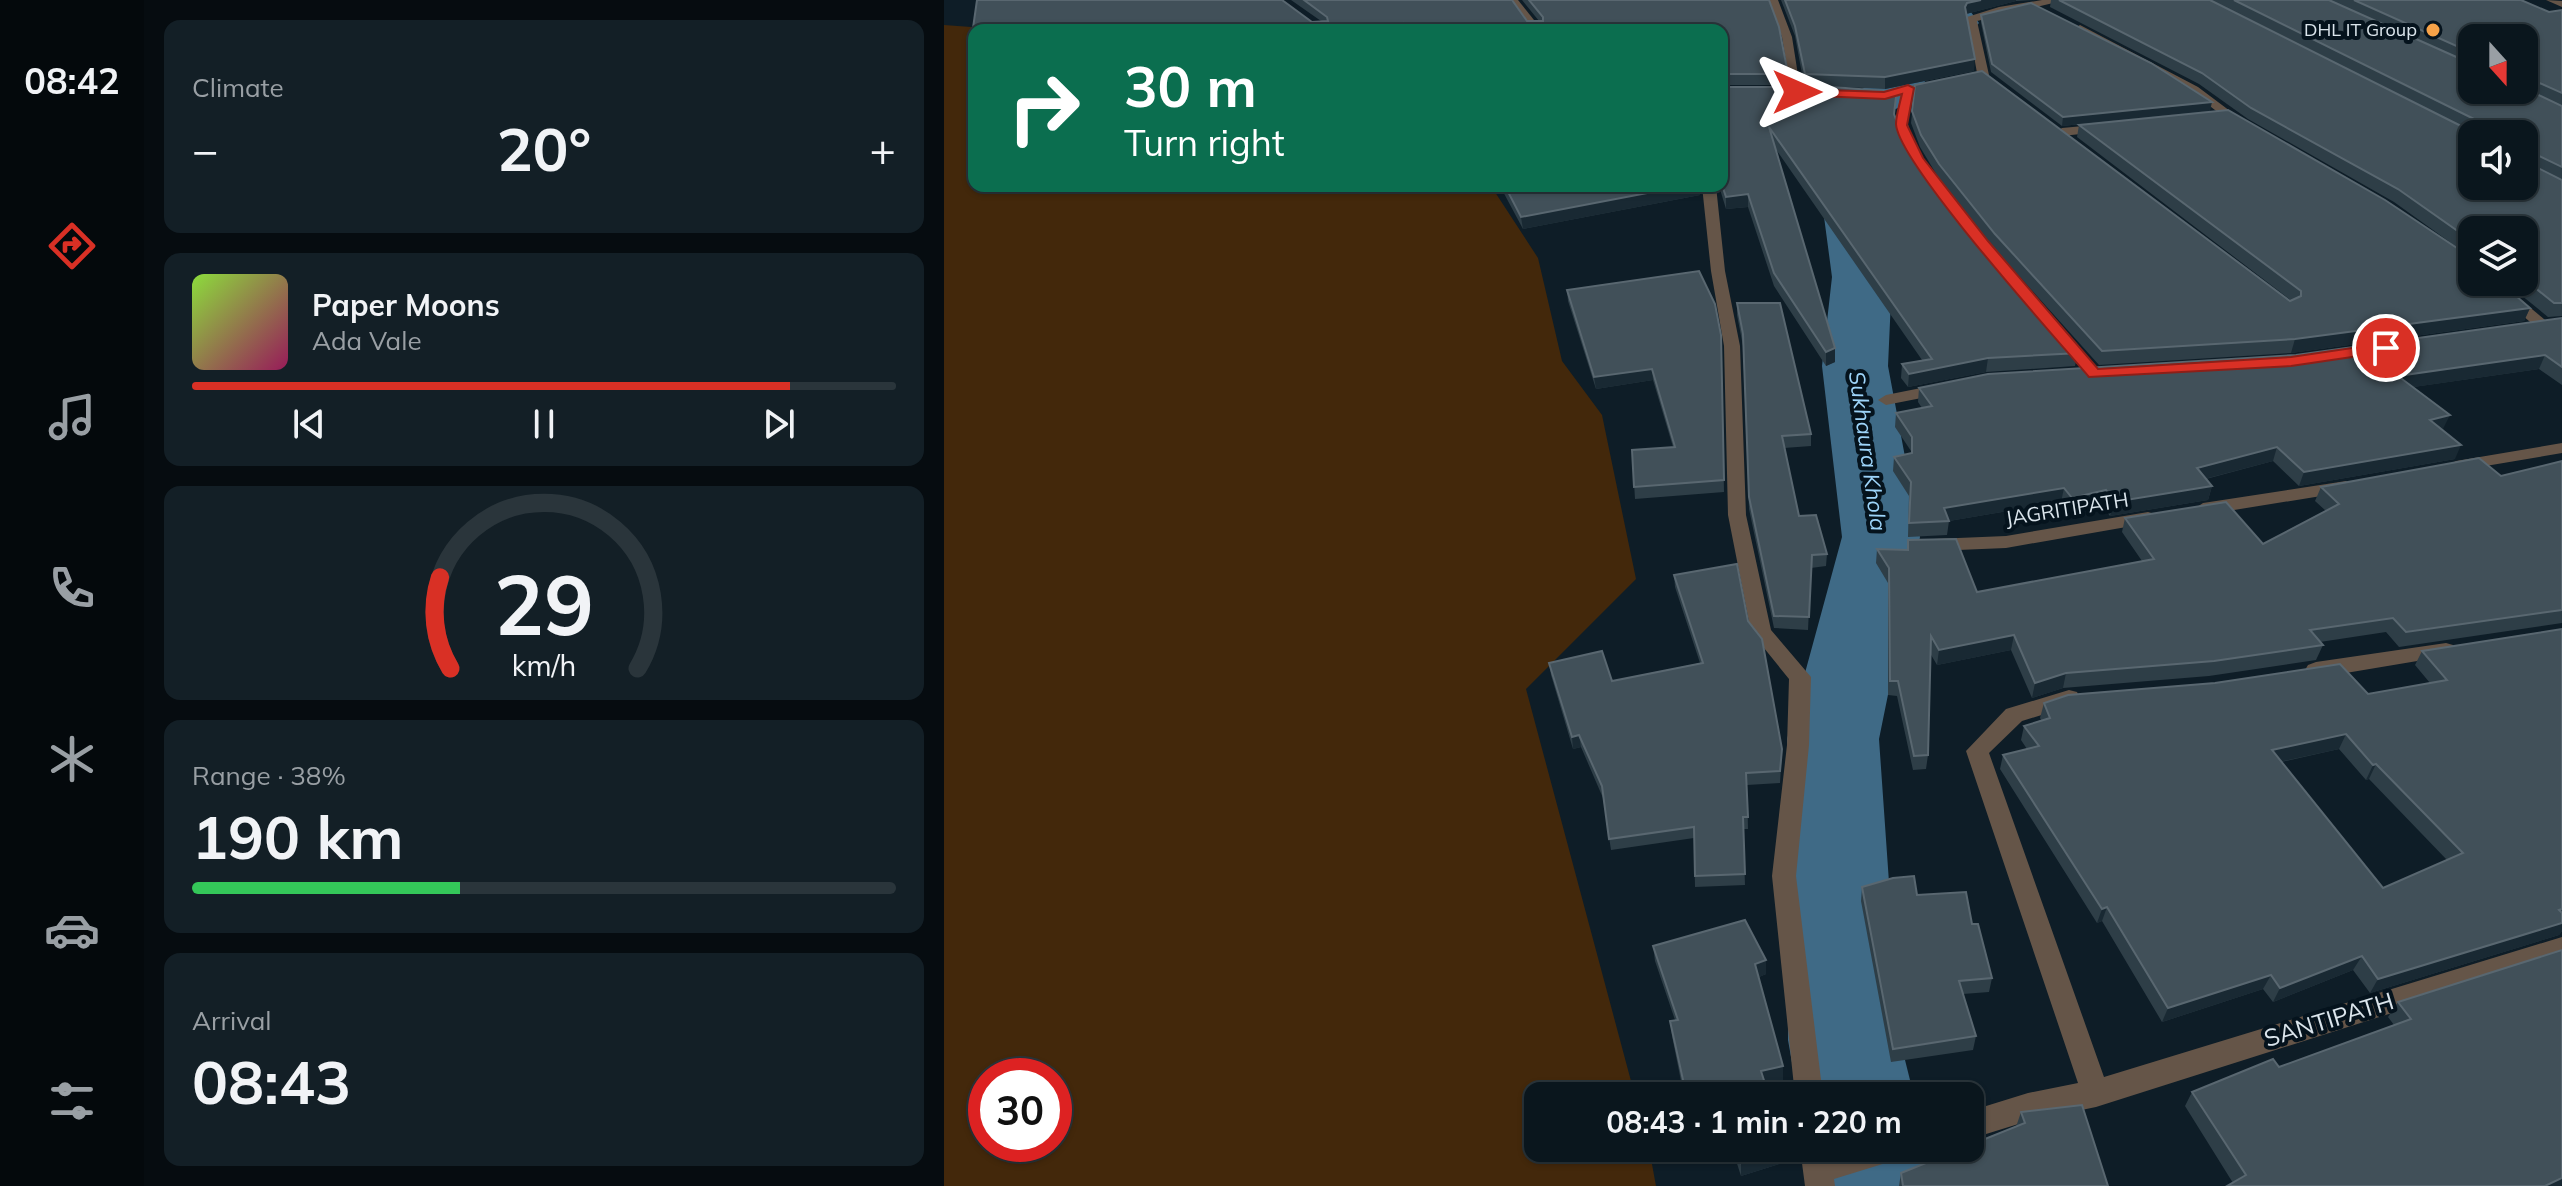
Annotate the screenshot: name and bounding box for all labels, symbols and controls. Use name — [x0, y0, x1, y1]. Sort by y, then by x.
place label: DHL IT Group — [2304, 18, 2417, 41]
marker: DHL IT Group — [2424, 21, 2442, 39]
north arrow — [2458, 24, 2538, 104]
map controls — [2458, 24, 2538, 296]
position arrow — [1755, 50, 1839, 134]
text: 30 m — [1124, 51, 1257, 121]
icon: right — [992, 56, 1096, 160]
text: 08:42 — [24, 58, 120, 103]
text: Climate — [192, 71, 284, 104]
text: 20° — [497, 111, 591, 186]
text: Turn right — [1124, 120, 1285, 165]
button: sound — [2458, 120, 2538, 200]
text: − — [192, 122, 218, 177]
text: + — [870, 122, 896, 177]
button: layers — [2458, 216, 2538, 296]
icon: directions — [44, 218, 100, 274]
text: Paper Moons — [312, 286, 500, 324]
pin — [2352, 314, 2420, 382]
text: Ada Vale — [312, 324, 422, 357]
icon: arrive — [2364, 326, 2408, 370]
water label: Sukhaura Khola — [1843, 369, 1893, 533]
icon: music — [44, 389, 100, 445]
icon: previous — [287, 402, 331, 446]
icon: pause — [522, 402, 566, 446]
icon: next — [757, 402, 801, 446]
street label: JAGRITIPATH — [2004, 486, 2130, 531]
text: 29 — [494, 551, 594, 656]
icon: phone — [44, 560, 100, 616]
text: km/h — [512, 647, 576, 683]
icon: climate — [44, 731, 100, 787]
text: Range · 38% — [192, 759, 346, 792]
text: 190 km — [192, 799, 404, 874]
icon: car — [44, 902, 100, 958]
street label: SANTIPATH — [2260, 985, 2397, 1053]
text: Arrival — [192, 1004, 272, 1037]
text: 08:43 — [192, 1044, 351, 1119]
speed limit sign: 30 — [968, 1058, 1072, 1162]
icon: filters — [44, 1073, 100, 1129]
text: 08:43 · 1 min · 220 m — [1606, 1103, 1902, 1141]

